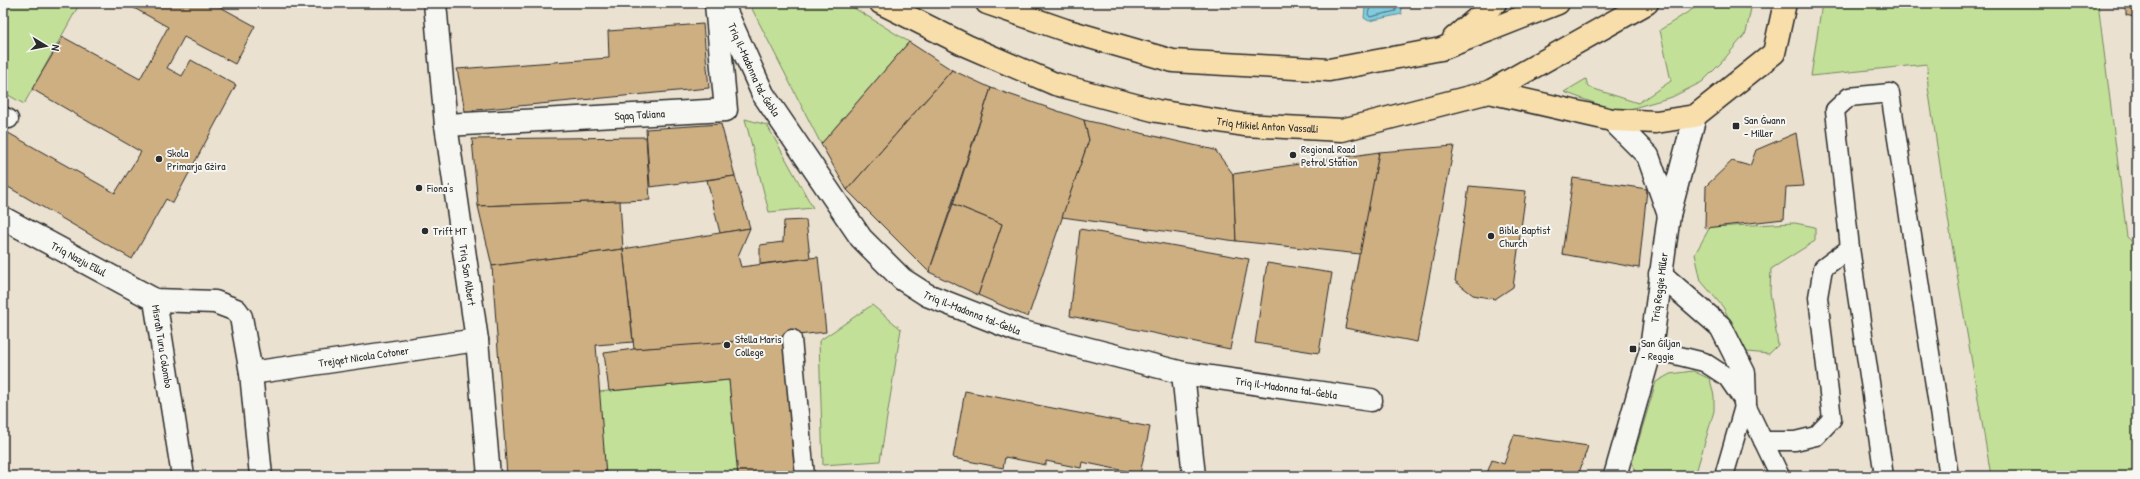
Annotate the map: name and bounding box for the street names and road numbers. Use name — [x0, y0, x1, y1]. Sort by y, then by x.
street label: Triq il-Madonna tal-Ġebla — [725, 21, 784, 120]
street label: Sqaq Taliana — [614, 106, 666, 123]
street label: Triq Mikiel Anton Vassalli — [1216, 114, 1319, 136]
street label: Triq Nazju Ellul — [49, 238, 109, 279]
street label: Triq San Albert — [456, 243, 479, 307]
street label: Triq Reggie Miller — [1648, 251, 1671, 323]
street label: Triq il-Madonna tal-Ġebla — [921, 287, 1023, 338]
street label: Misraħ Turu Colombo — [149, 304, 176, 390]
street label: Trejqet Nicola Cotoner — [318, 343, 411, 370]
street label: Triq il-Madonna tal-Ġebla — [1234, 374, 1339, 402]

